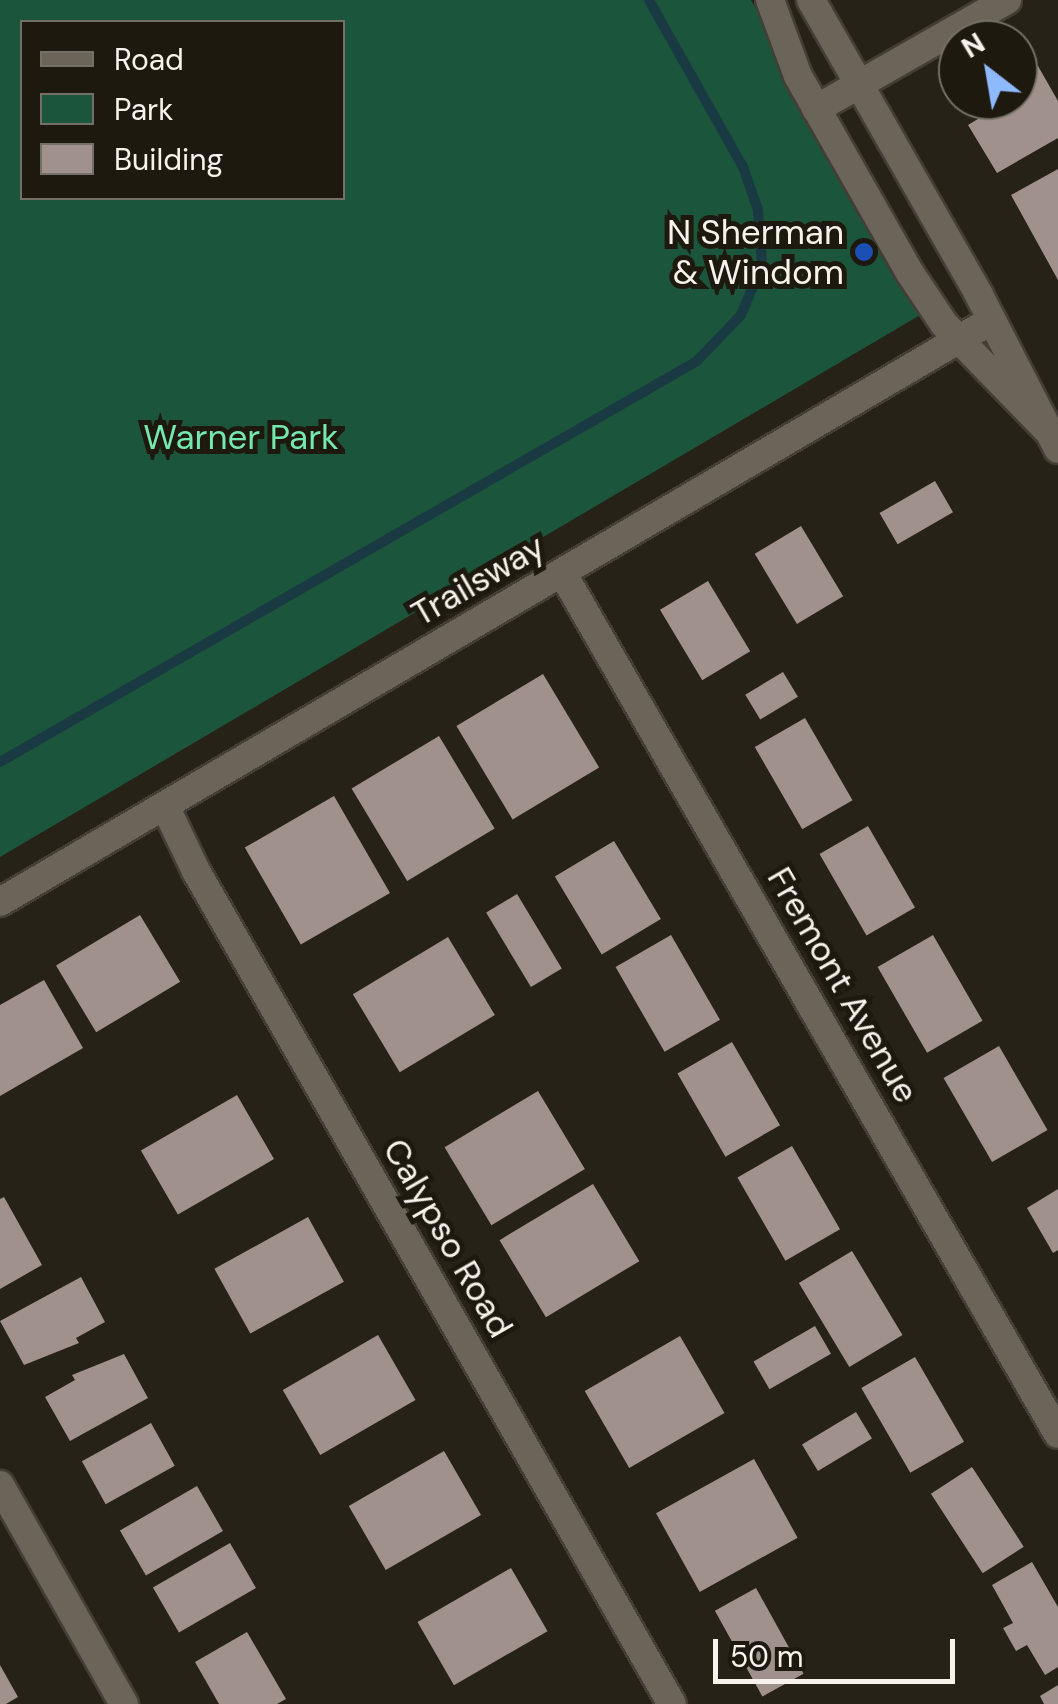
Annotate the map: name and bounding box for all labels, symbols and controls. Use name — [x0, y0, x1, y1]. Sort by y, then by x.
legend — [20, 20, 345, 200]
north arrow — [938, 20, 1038, 120]
text: N — [955, 24, 992, 67]
text: Road — [114, 40, 184, 79]
text: Park — [114, 90, 173, 129]
text: Building — [114, 140, 223, 179]
place label: N Sherman & Windom — [667, 211, 844, 293]
marker: N Sherman & Windom — [853, 241, 875, 263]
park label: Warner Park — [143, 416, 339, 458]
street label: Trailsway — [404, 525, 552, 635]
street label: Fremont Avenue — [759, 860, 927, 1110]
street label: Calypso Road — [374, 1131, 522, 1345]
scale bar — [718, 1619, 960, 1681]
text: 50 m — [730, 1637, 804, 1676]

